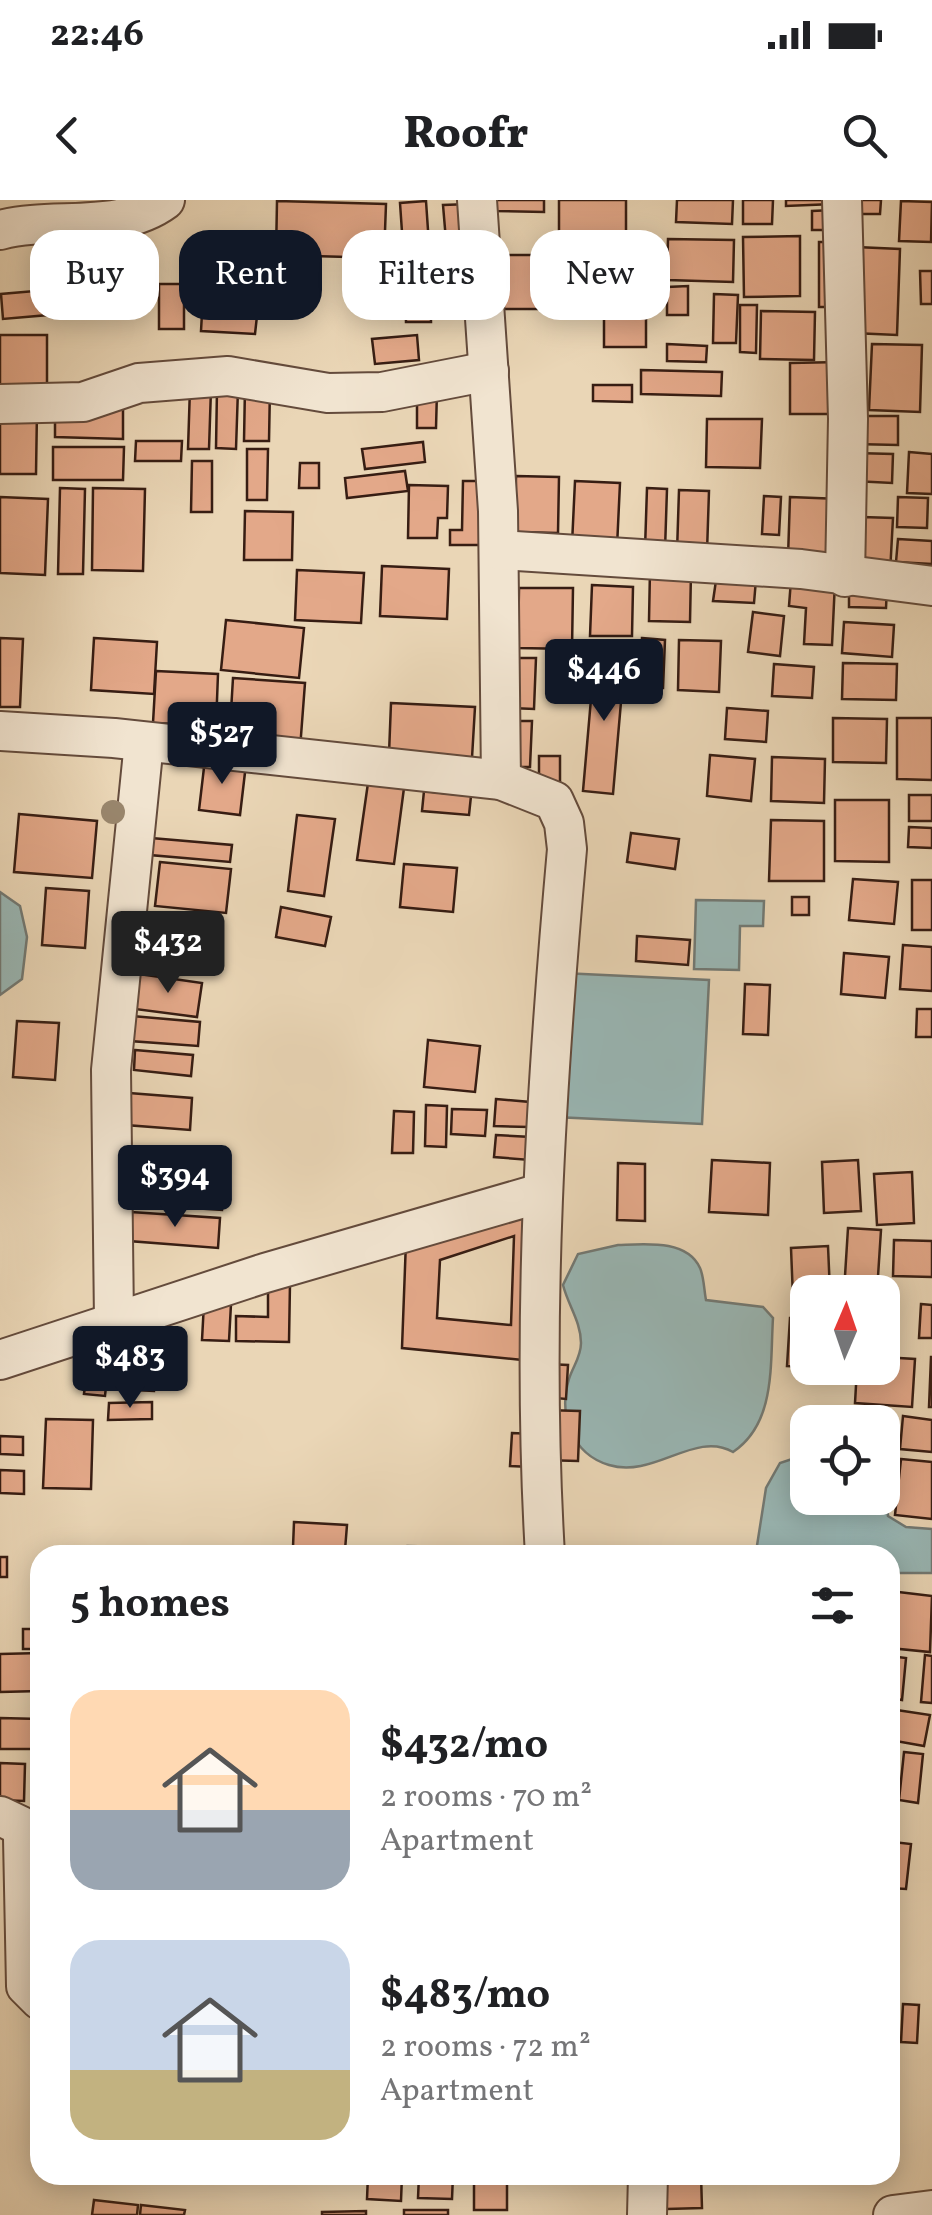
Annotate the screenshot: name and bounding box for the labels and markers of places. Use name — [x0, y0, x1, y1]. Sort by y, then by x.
pin: $446 — [545, 639, 663, 724]
pin: $527 — [163, 702, 281, 787]
pin: $432 — [109, 911, 227, 996]
pin: $394 — [116, 1145, 234, 1230]
pin: $483 — [71, 1326, 189, 1411]

